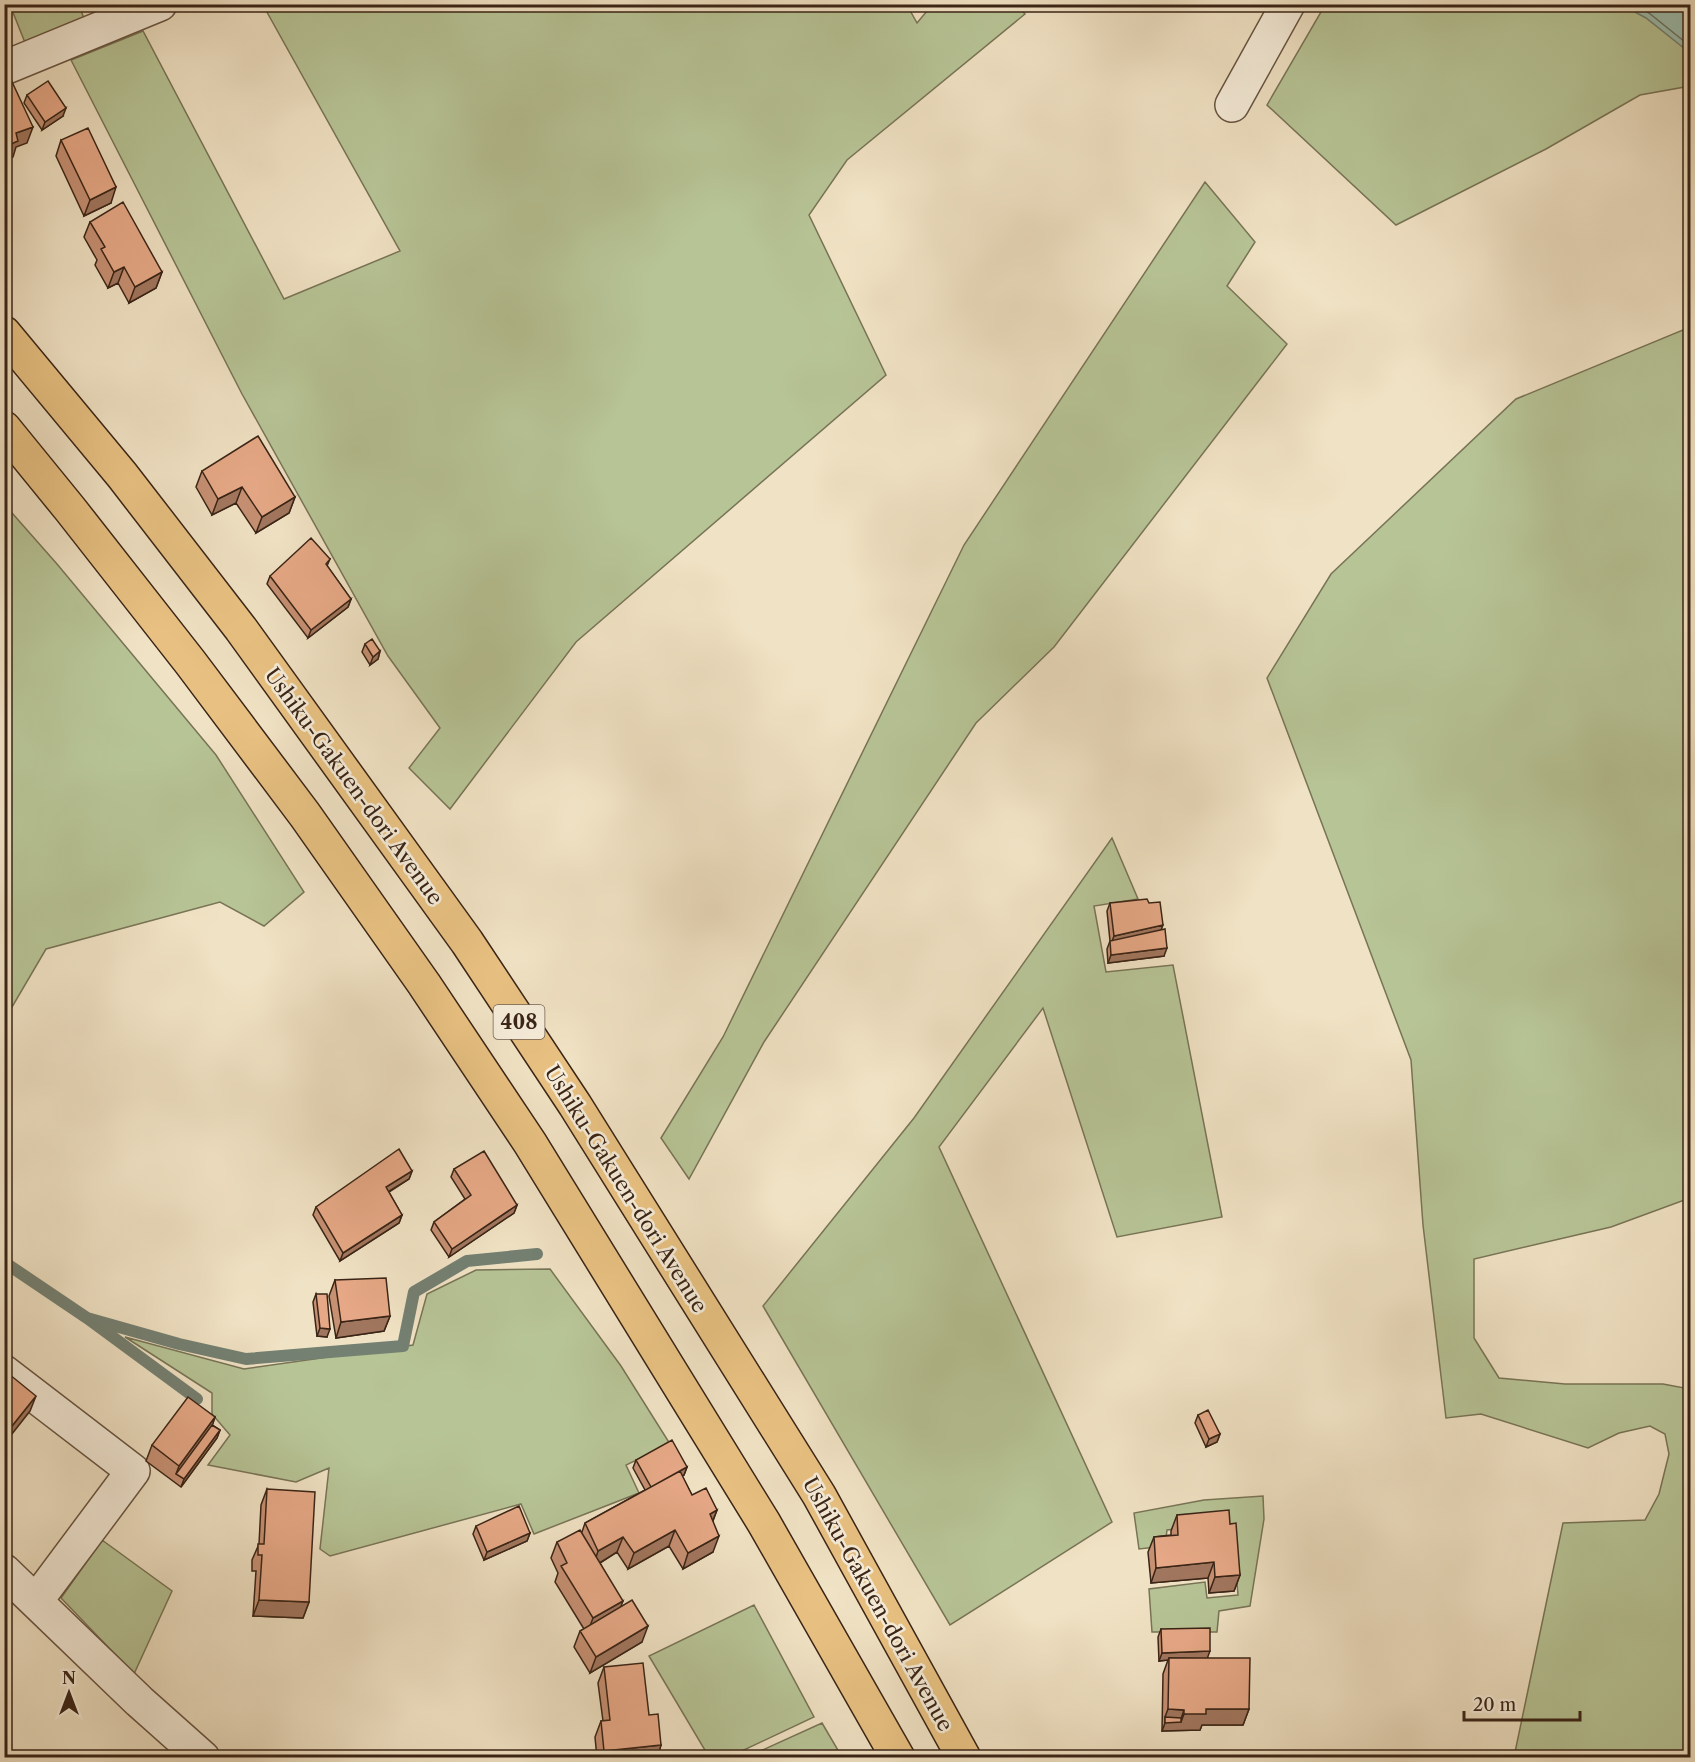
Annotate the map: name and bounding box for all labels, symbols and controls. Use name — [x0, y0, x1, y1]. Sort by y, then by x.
street label: Ushiku-Gakuen-dori Avenue — [260, 663, 448, 909]
road number: 408 — [494, 1005, 544, 1039]
street label: Ushiku-Gakuen-dori Avenue — [539, 1061, 713, 1317]
street label: Ushiku-Gakuen-dori Avenue — [798, 1473, 958, 1735]
north arrow — [39, 1663, 99, 1723]
text: N — [62, 1668, 76, 1688]
scale bar — [1464, 1684, 1580, 1722]
text: 20 m — [1473, 1694, 1517, 1716]

